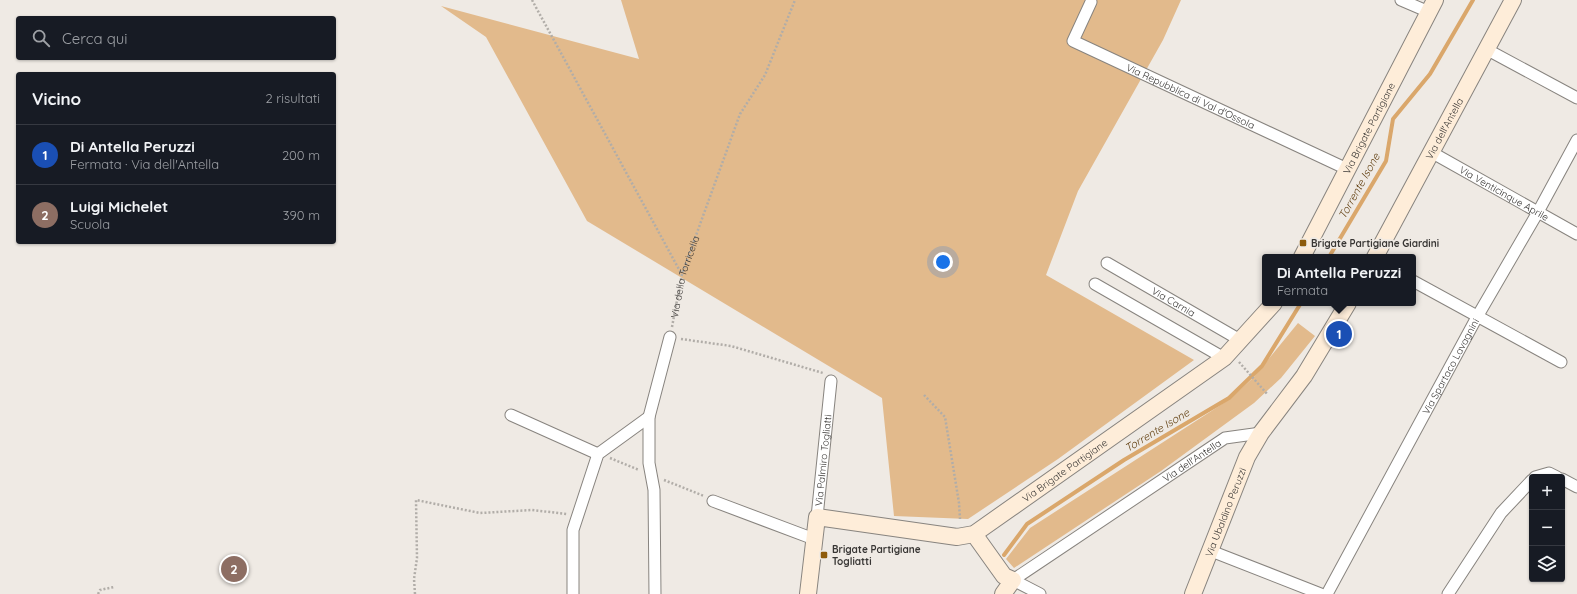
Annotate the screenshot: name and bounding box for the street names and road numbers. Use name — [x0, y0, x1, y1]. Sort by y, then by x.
street label: Via Repubblica di Val d'Ossola — [1125, 60, 1257, 132]
street label: Via Brigate Partigiane — [1340, 80, 1398, 176]
street label: Via dell'Antella — [1422, 95, 1466, 161]
street label: Via Venticinque Aprile — [1457, 163, 1552, 224]
street label: Via della Torricella — [667, 234, 702, 319]
street label: Via Carnia — [1150, 284, 1198, 319]
street label: Via Spartaco Lavagnini — [1419, 316, 1482, 417]
street label: Via Palmiro Togliatti — [812, 414, 834, 507]
street label: Via Brigate Partigiane — [1019, 436, 1110, 505]
street label: Via dell'Antella — [1160, 436, 1223, 485]
street label: Via Ubaldino Peruzzi — [1202, 466, 1249, 559]

